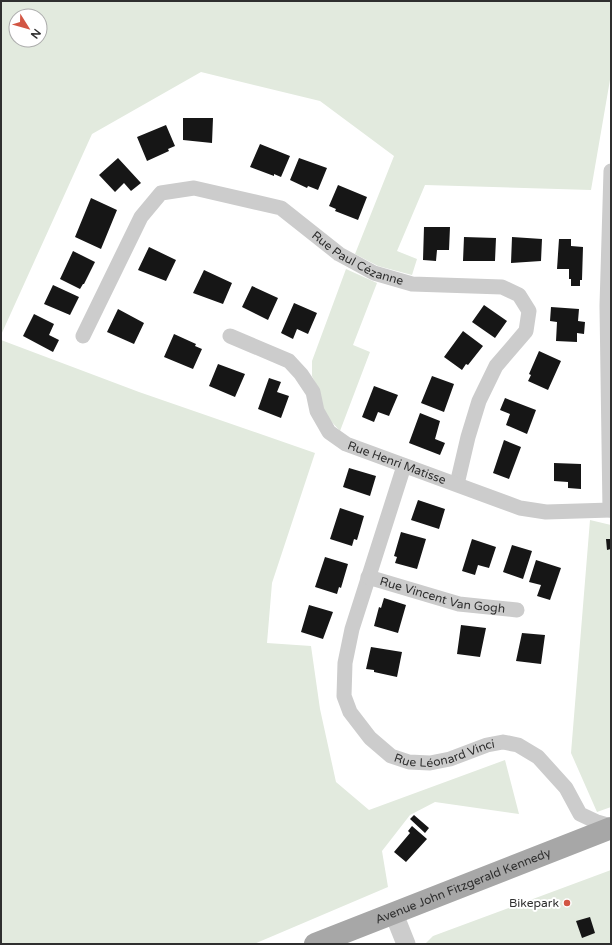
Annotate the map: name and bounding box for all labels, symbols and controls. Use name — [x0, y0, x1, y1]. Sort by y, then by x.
north arrow — [8, 8, 48, 48]
text: N — [28, 26, 43, 41]
street label: Rue Paul Cézanne — [309, 228, 405, 288]
street label: Rue Henri Matisse — [346, 438, 448, 487]
street label: Rue Vincent Van Gogh — [378, 574, 506, 616]
street label: Rue Léonard Vinci — [392, 737, 496, 770]
street label: Avenue John Fitzgerald Kennedy — [373, 845, 553, 927]
place label: Bikepark — [509, 896, 559, 910]
marker: Bikepark — [562, 898, 572, 908]

